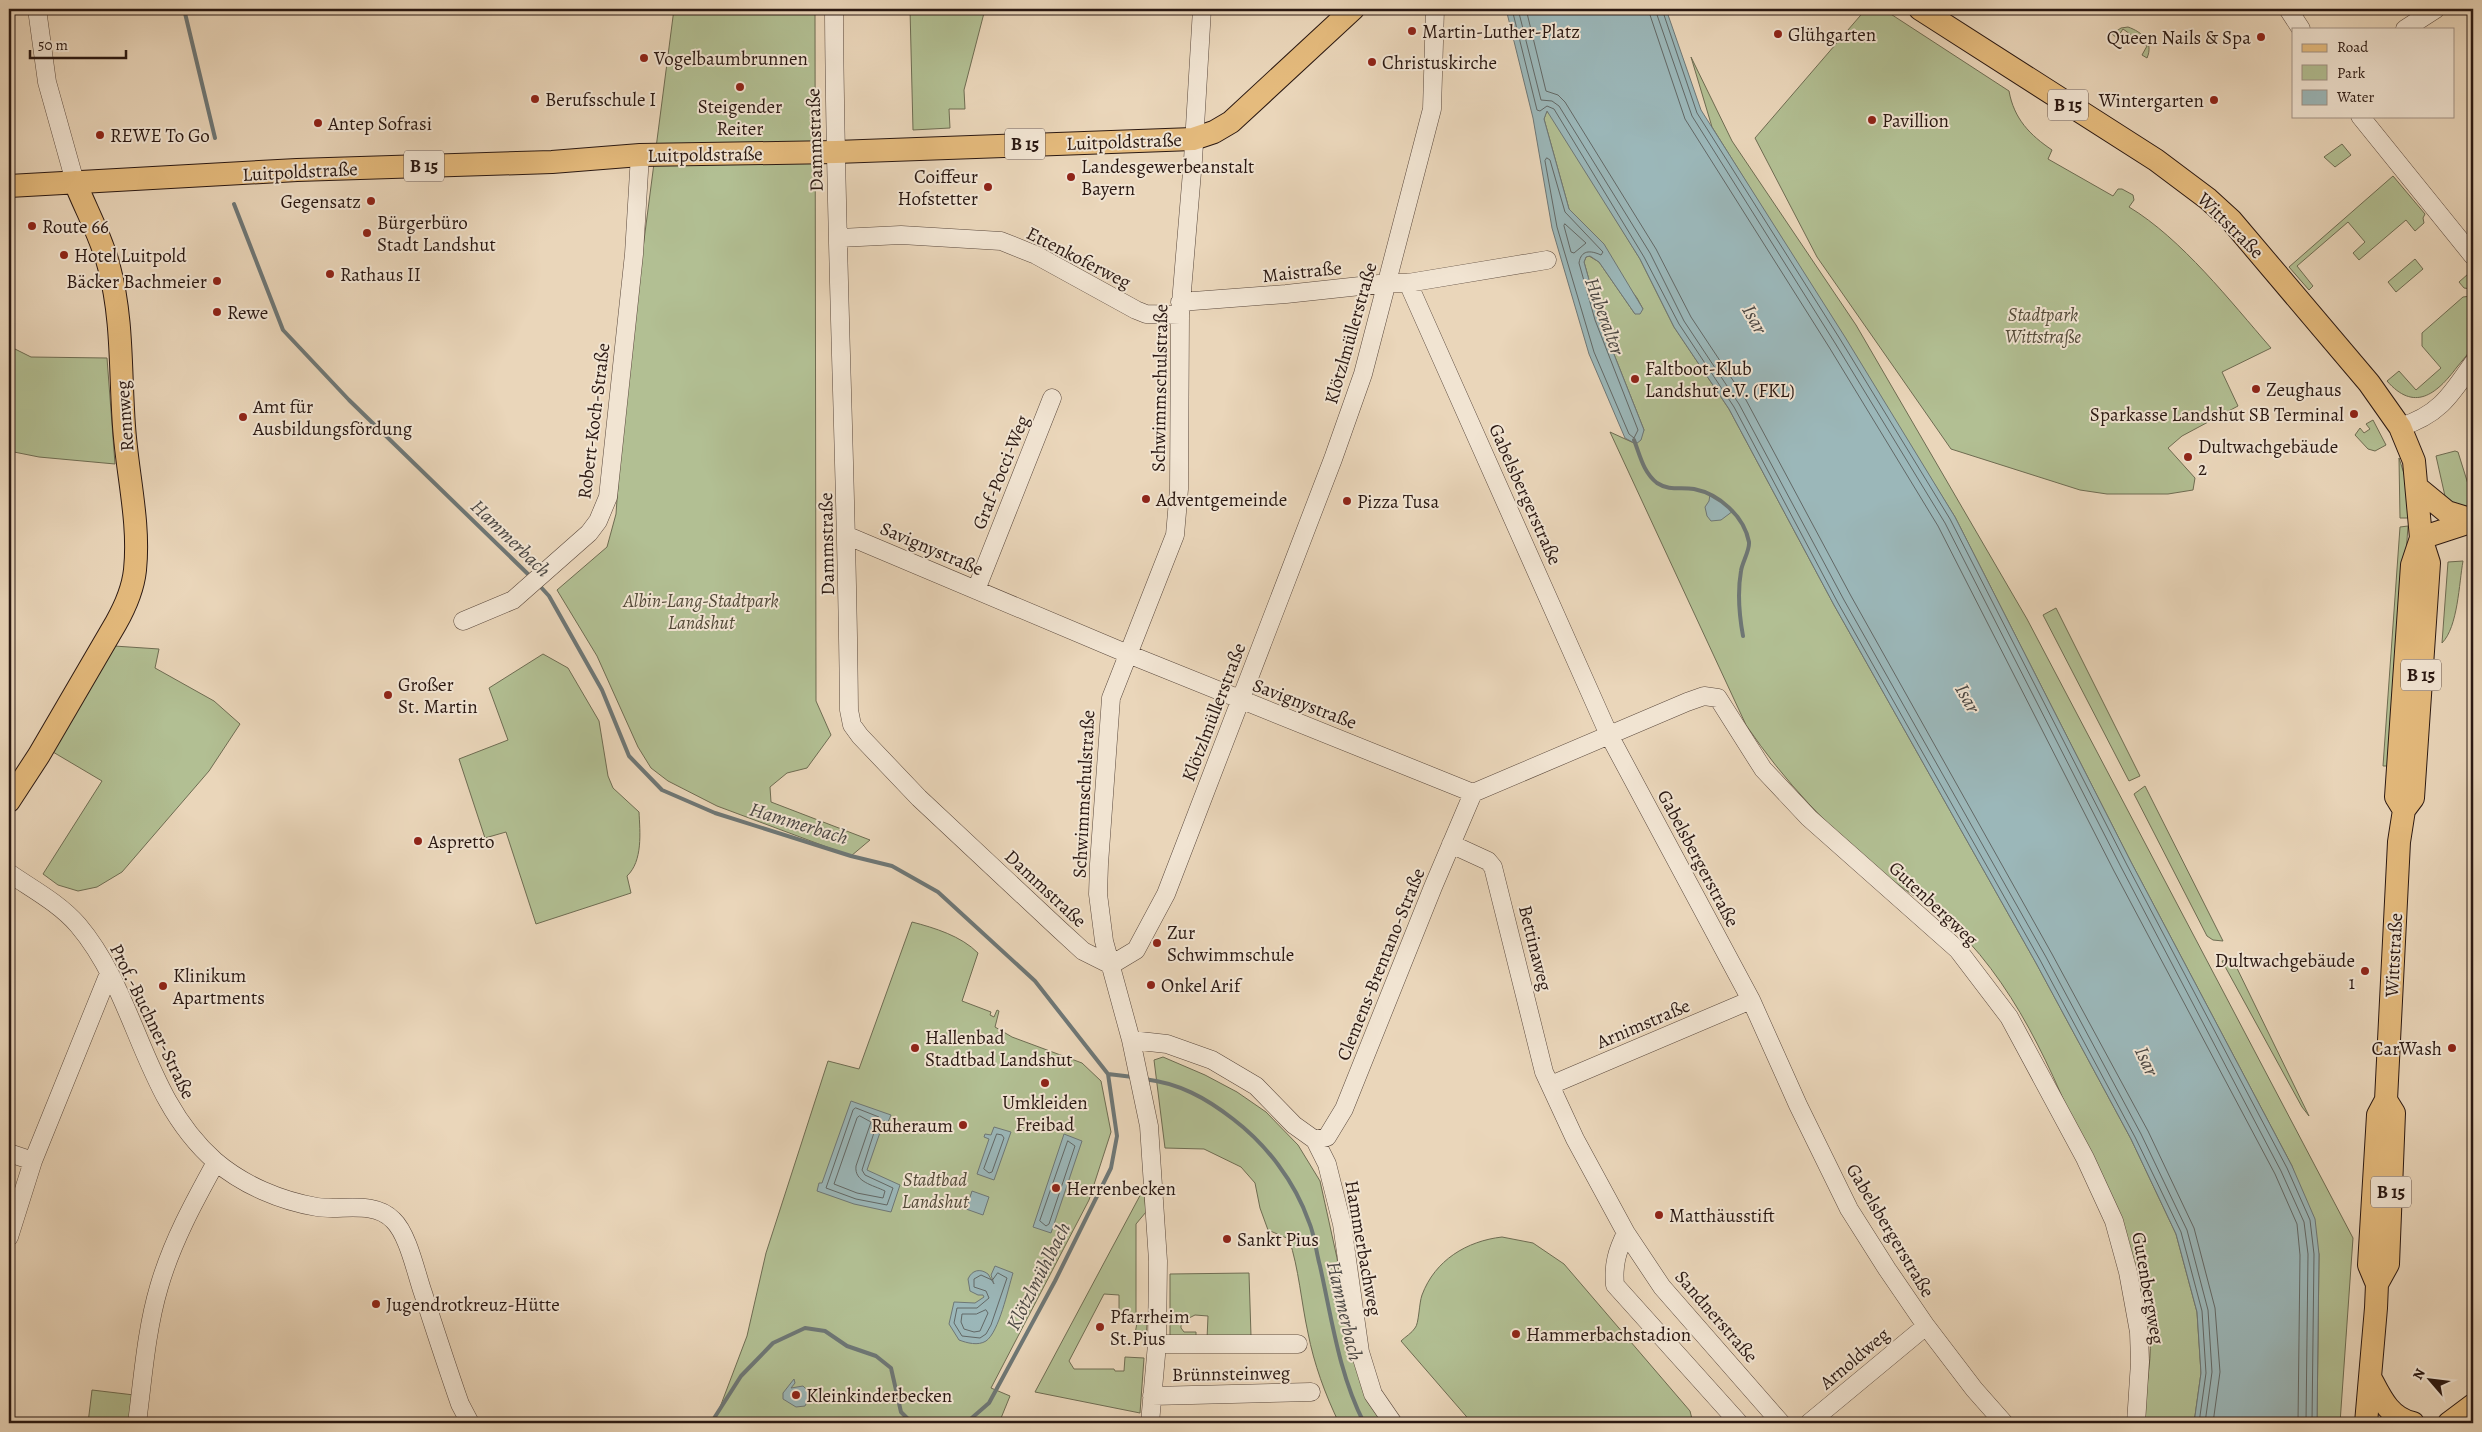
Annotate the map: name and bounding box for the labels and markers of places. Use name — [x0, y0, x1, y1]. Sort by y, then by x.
place label: Martin-Luther-Platz — [1422, 19, 1580, 45]
place label: Glühgarten — [1788, 22, 1876, 48]
marker: Martin-Luther-Platz — [1406, 25, 1418, 37]
place label: Queen Nails & Spa — [2107, 25, 2251, 51]
marker: Glühgarten — [1772, 28, 1784, 40]
marker: Queen Nails & Spa — [2255, 31, 2267, 43]
place label: Vogelbaumbrunnen — [653, 46, 808, 72]
place label: Christuskirche — [1382, 50, 1497, 76]
marker: Vogelbaumbrunnen — [638, 52, 650, 64]
marker: Christuskirche — [1366, 56, 1378, 68]
marker: Steigender Reiter — [734, 81, 746, 93]
place label: Berufsschule I — [545, 87, 656, 113]
place label: Wintergarten — [2098, 88, 2204, 114]
marker: Berufsschule I — [529, 93, 541, 105]
place label: Steigender Reiter — [698, 94, 782, 142]
marker: Wintergarten — [2208, 94, 2220, 106]
place label: Pavillion — [1882, 108, 1949, 134]
place label: Antep Sofrasi — [327, 111, 432, 137]
marker: Pavillion — [1866, 114, 1878, 126]
marker: Antep Sofrasi — [312, 117, 324, 129]
place label: REWE To Go — [110, 123, 210, 149]
marker: REWE To Go — [94, 129, 106, 141]
place label: Landesgewerbeanstalt Bayern — [1081, 154, 1254, 202]
place label: Coiffeur Hofstetter — [898, 164, 978, 212]
marker: Landesgewerbeanstalt Bayern — [1065, 171, 1077, 183]
marker: Coiffeur Hofstetter — [982, 181, 994, 193]
place label: Gegensatz — [280, 189, 361, 215]
marker: Gegensatz — [365, 195, 377, 207]
place label: Bürgerbüro Stadt Landshut — [377, 210, 496, 258]
place label: Route 66 — [42, 214, 109, 240]
marker: Route 66 — [26, 220, 38, 232]
marker: Bürgerbüro Stadt Landshut — [361, 227, 373, 239]
place label: Hotel Luitpold — [74, 243, 187, 269]
marker: Hotel Luitpold — [58, 249, 70, 261]
place label: Rathaus II — [340, 262, 421, 288]
marker: Rathaus II — [324, 268, 336, 280]
place label: Bäcker Bachmeier — [66, 269, 207, 295]
marker: Bäcker Bachmeier — [211, 275, 223, 287]
place label: Rewe — [227, 300, 268, 326]
marker: Rewe — [211, 306, 223, 318]
place label: Faltboot-Klub Landshut e.V. (FKL) — [1645, 356, 1795, 404]
marker: Faltboot-Klub Landshut e.V. (FKL) — [1629, 373, 1641, 385]
place label: Zeughaus — [2266, 377, 2342, 403]
marker: Zeughaus — [2250, 383, 2262, 395]
place label: Amt für Ausbildungsfördung — [252, 394, 413, 442]
place label: Sparkasse Landshut SB Terminal — [2090, 402, 2344, 428]
marker: Sparkasse Landshut SB Terminal — [2348, 408, 2360, 420]
marker: Amt für Ausbildungsfördung — [237, 411, 249, 423]
place label: Dultwachgebäude 2 — [2198, 434, 2338, 482]
marker: Dultwachgebäude 2 — [2182, 451, 2194, 463]
place label: Adventgemeinde — [1155, 487, 1287, 513]
place label: Pizza Tusa — [1357, 489, 1439, 515]
marker: Adventgemeinde — [1140, 493, 1152, 505]
marker: Pizza Tusa — [1341, 495, 1353, 507]
place label: Großer St. Martin — [398, 672, 478, 720]
marker: Großer St. Martin — [382, 689, 394, 701]
place label: Aspretto — [427, 829, 494, 855]
marker: Aspretto — [412, 835, 424, 847]
place label: Zur Schwimmschule — [1167, 920, 1294, 968]
marker: Zur Schwimmschule — [1151, 937, 1163, 949]
place label: Dultwachgebäude 1 — [2215, 948, 2356, 996]
place label: Klinikum Apartments — [172, 963, 265, 1011]
marker: Dultwachgebäude 1 — [2359, 965, 2371, 977]
place label: Onkel Arif — [1161, 973, 1243, 999]
marker: Onkel Arif — [1145, 979, 1157, 991]
marker: Klinikum Apartments — [157, 980, 169, 992]
place label: Hallenbad Stadtbad Landshut — [925, 1025, 1073, 1073]
place label: CarWash — [2372, 1036, 2442, 1062]
marker: Hallenbad Stadtbad Landshut — [909, 1042, 921, 1054]
marker: CarWash — [2446, 1042, 2458, 1054]
marker: Umkleiden Freibad — [1039, 1077, 1051, 1089]
place label: Umkleiden Freibad — [1002, 1090, 1088, 1138]
place label: Ruheraum — [871, 1113, 953, 1139]
marker: Ruheraum — [957, 1119, 969, 1131]
place label: Herrenbecken — [1066, 1176, 1176, 1202]
marker: Herrenbecken — [1050, 1182, 1062, 1194]
place label: Matthäusstift — [1669, 1203, 1775, 1229]
marker: Matthäusstift — [1653, 1209, 1665, 1221]
place label: Sankt Pius — [1237, 1227, 1319, 1253]
marker: Sankt Pius — [1221, 1233, 1233, 1245]
place label: Jugendrotkreuz-Hütte — [386, 1292, 560, 1318]
marker: Jugendrotkreuz-Hütte — [370, 1298, 382, 1310]
place label: Pfarrheim St.Pius — [1110, 1304, 1190, 1352]
marker: Pfarrheim St.Pius — [1094, 1321, 1106, 1333]
place label: Hammerbachstadion — [1526, 1322, 1691, 1348]
marker: Hammerbachstadion — [1510, 1328, 1522, 1340]
place label: Kleinkinderbecken — [806, 1383, 952, 1409]
marker: Kleinkinderbecken — [790, 1389, 802, 1401]

